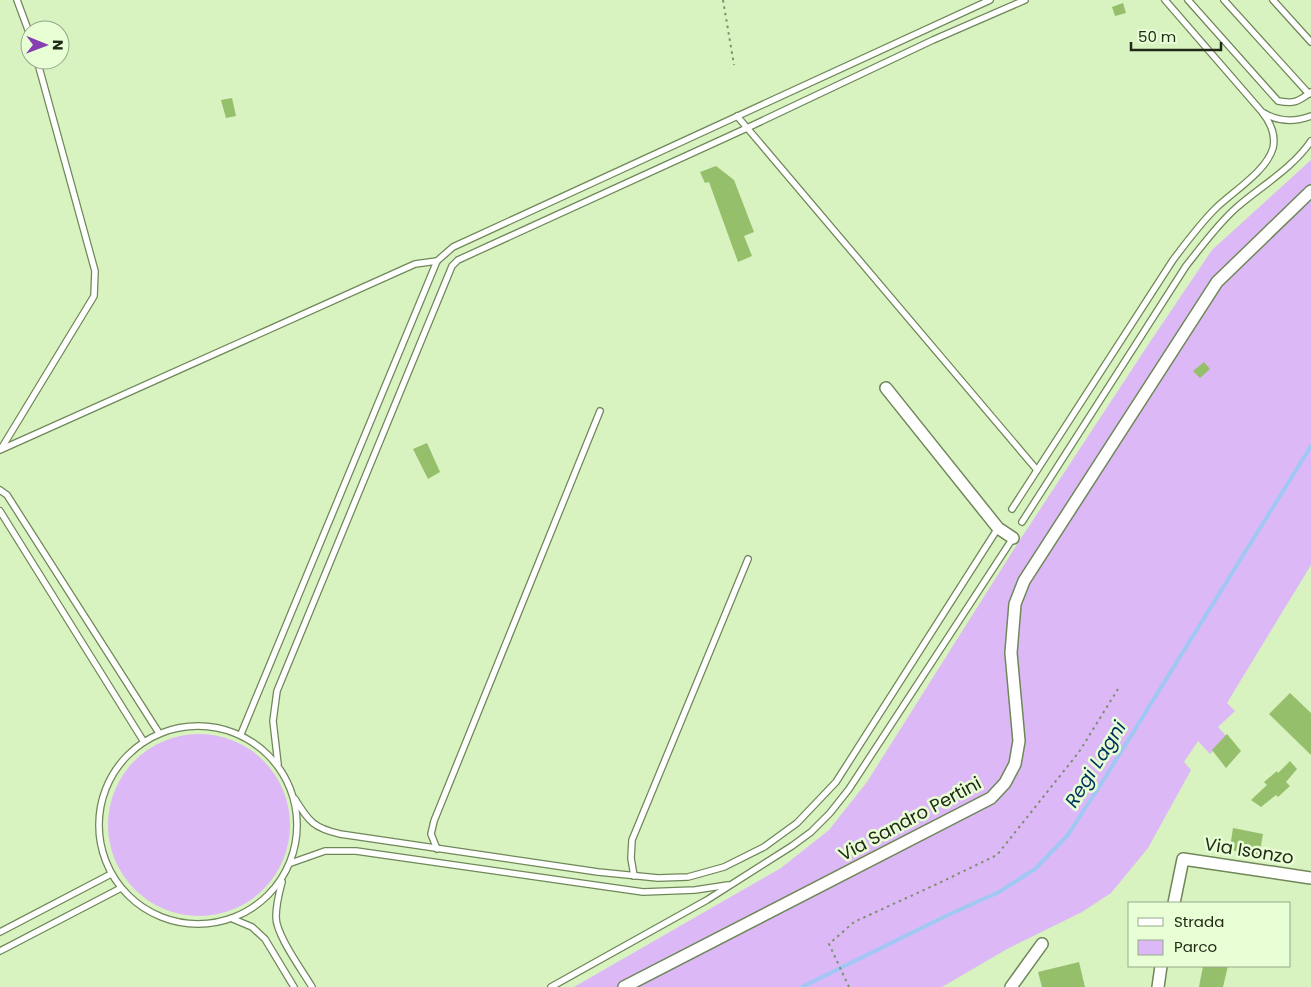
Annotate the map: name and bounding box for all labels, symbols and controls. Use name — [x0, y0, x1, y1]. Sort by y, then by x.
north arrow — [20, 20, 70, 70]
scale bar — [1131, 20, 1221, 52]
text: 50 m — [1138, 26, 1176, 47]
text: N — [48, 40, 68, 51]
water label: Regi Lagni — [1058, 716, 1133, 813]
street label: Via Sandro Pertini — [834, 770, 986, 867]
street label: Via Isonzo — [1203, 831, 1296, 870]
legend — [1128, 902, 1291, 967]
text: Strada — [1174, 911, 1224, 932]
text: Parco — [1174, 936, 1217, 957]

